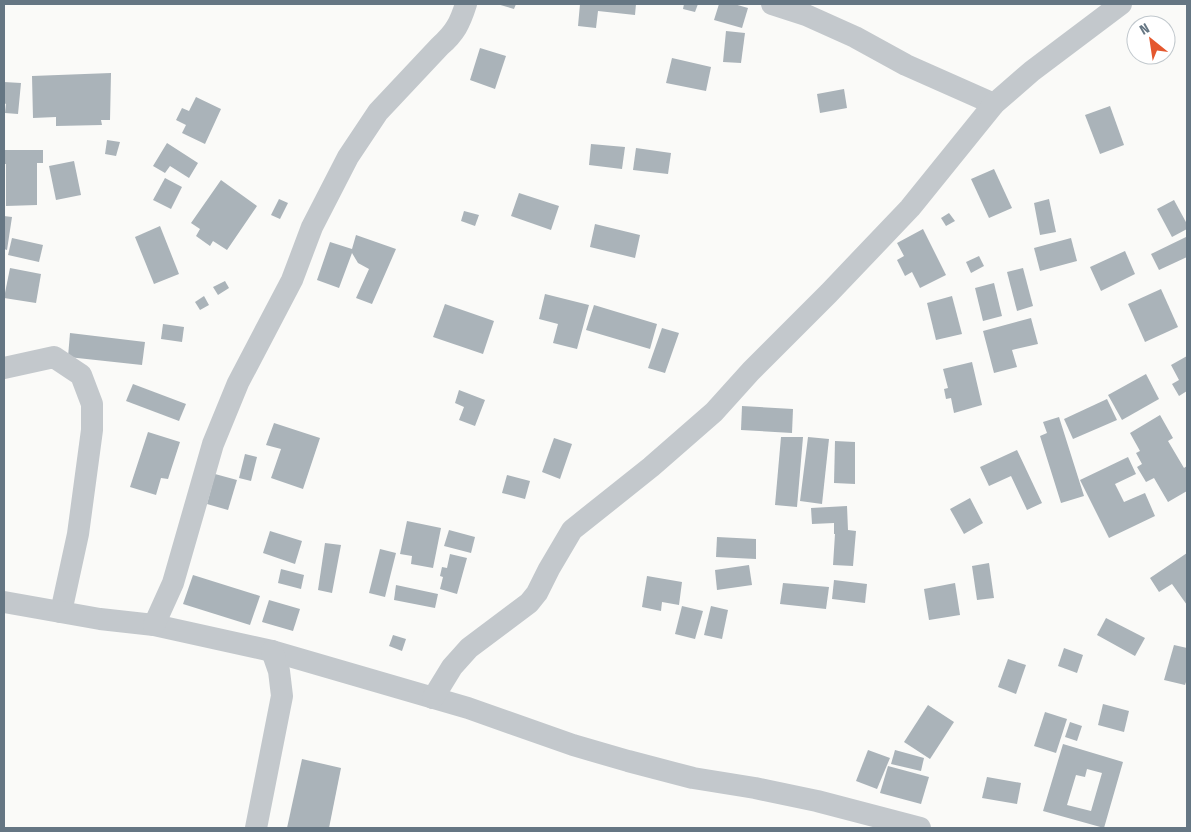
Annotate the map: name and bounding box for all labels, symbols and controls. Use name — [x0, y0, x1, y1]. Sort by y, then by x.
north arrow — [1126, 15, 1176, 65]
text: N — [1137, 20, 1153, 39]

